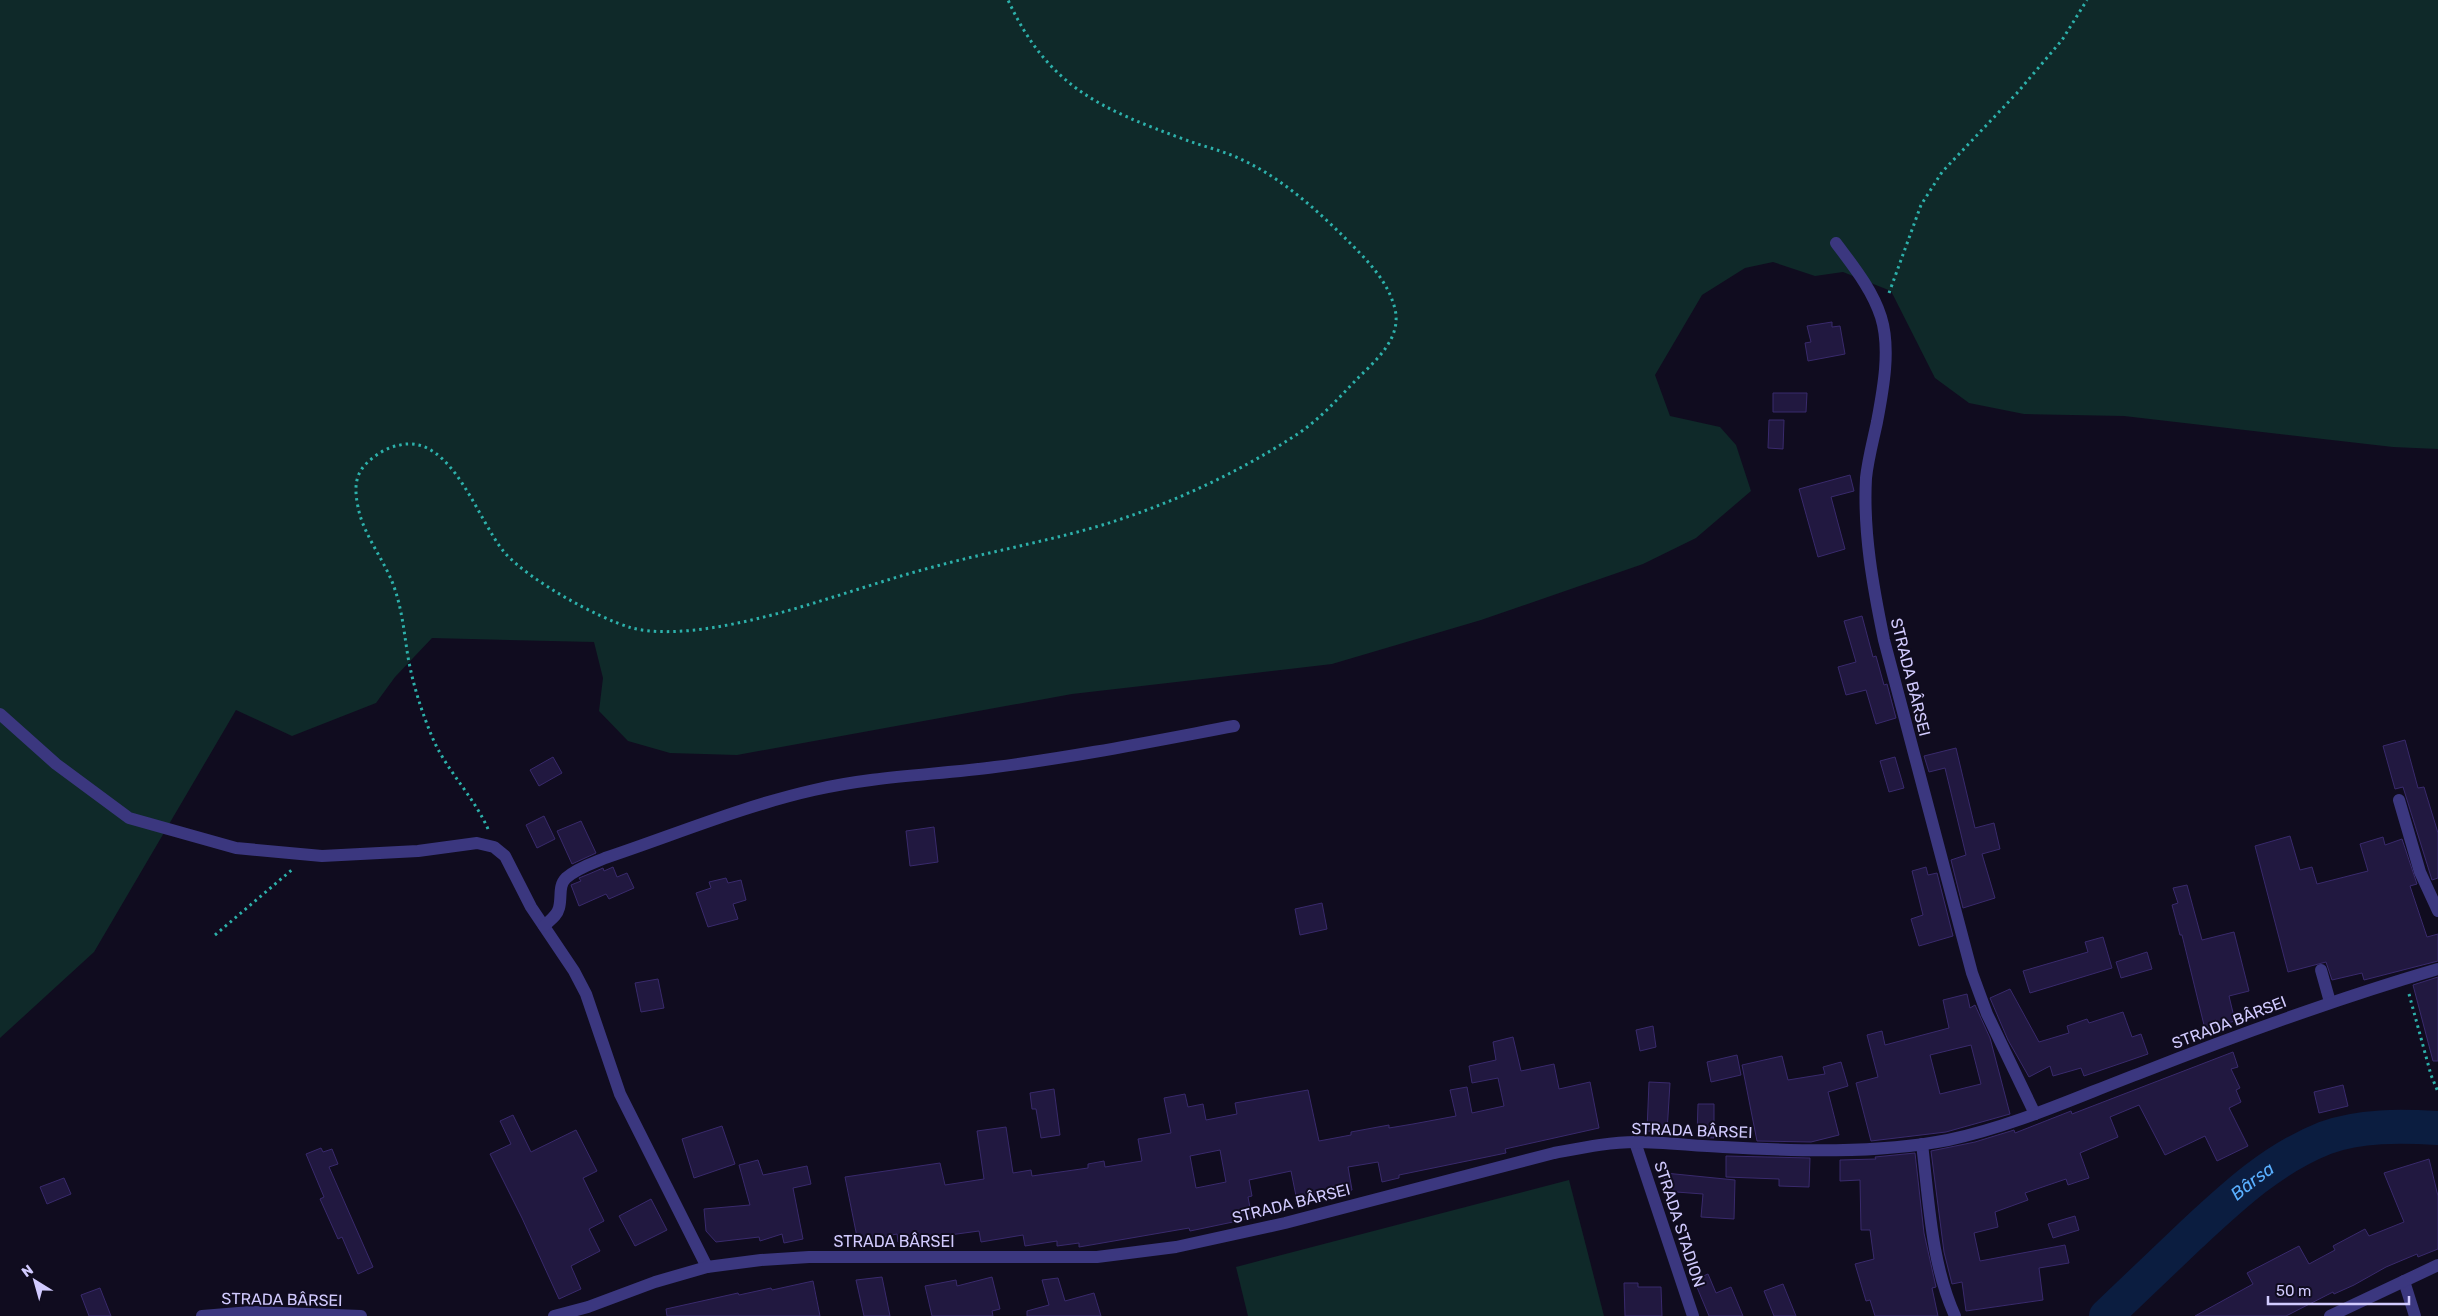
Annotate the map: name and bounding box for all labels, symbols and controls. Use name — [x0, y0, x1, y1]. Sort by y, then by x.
street label: STRADA BÂRSEI — [1887, 616, 1934, 738]
street label: STRADA BÂRSEI — [2169, 992, 2289, 1053]
street label: STRADA BÂRSEI — [1631, 1119, 1753, 1142]
water label: Bârsa — [2226, 1157, 2279, 1205]
street label: STRADA STADION — [1650, 1159, 1709, 1290]
street label: STRADA BÂRSEI — [1230, 1180, 1352, 1227]
street label: STRADA BÂRSEI — [833, 1232, 955, 1251]
north arrow — [10, 1256, 60, 1306]
text: N — [18, 1261, 37, 1281]
scale bar — [2268, 1274, 2409, 1306]
text: 50 m — [2276, 1282, 2311, 1300]
street label: STRADA BÂRSEI — [221, 1289, 343, 1310]

